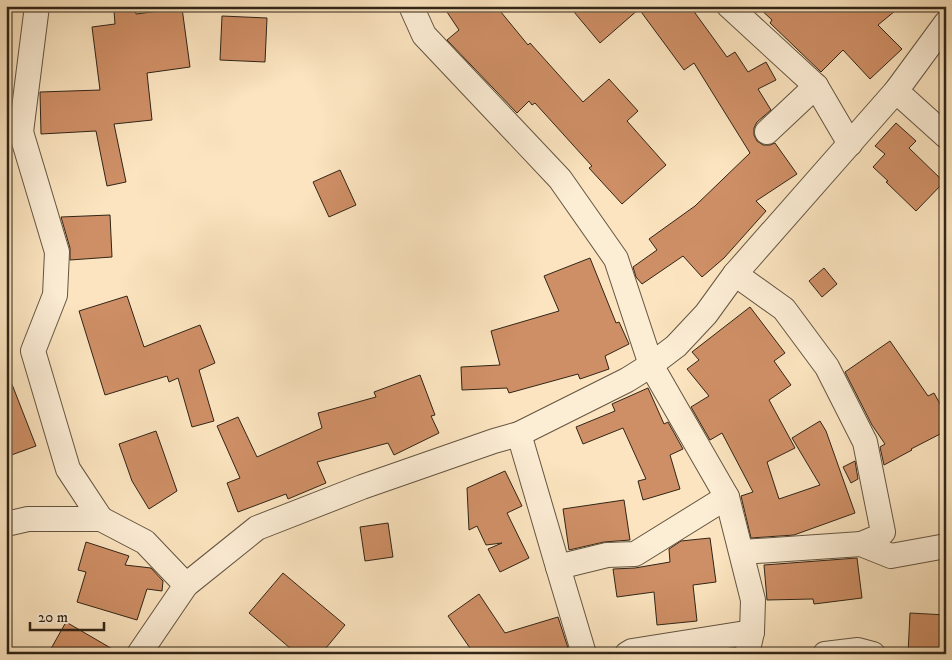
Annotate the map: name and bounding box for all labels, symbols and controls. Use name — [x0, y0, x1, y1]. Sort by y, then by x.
scale bar — [30, 600, 104, 632]
text: 20 m — [38, 608, 68, 627]

